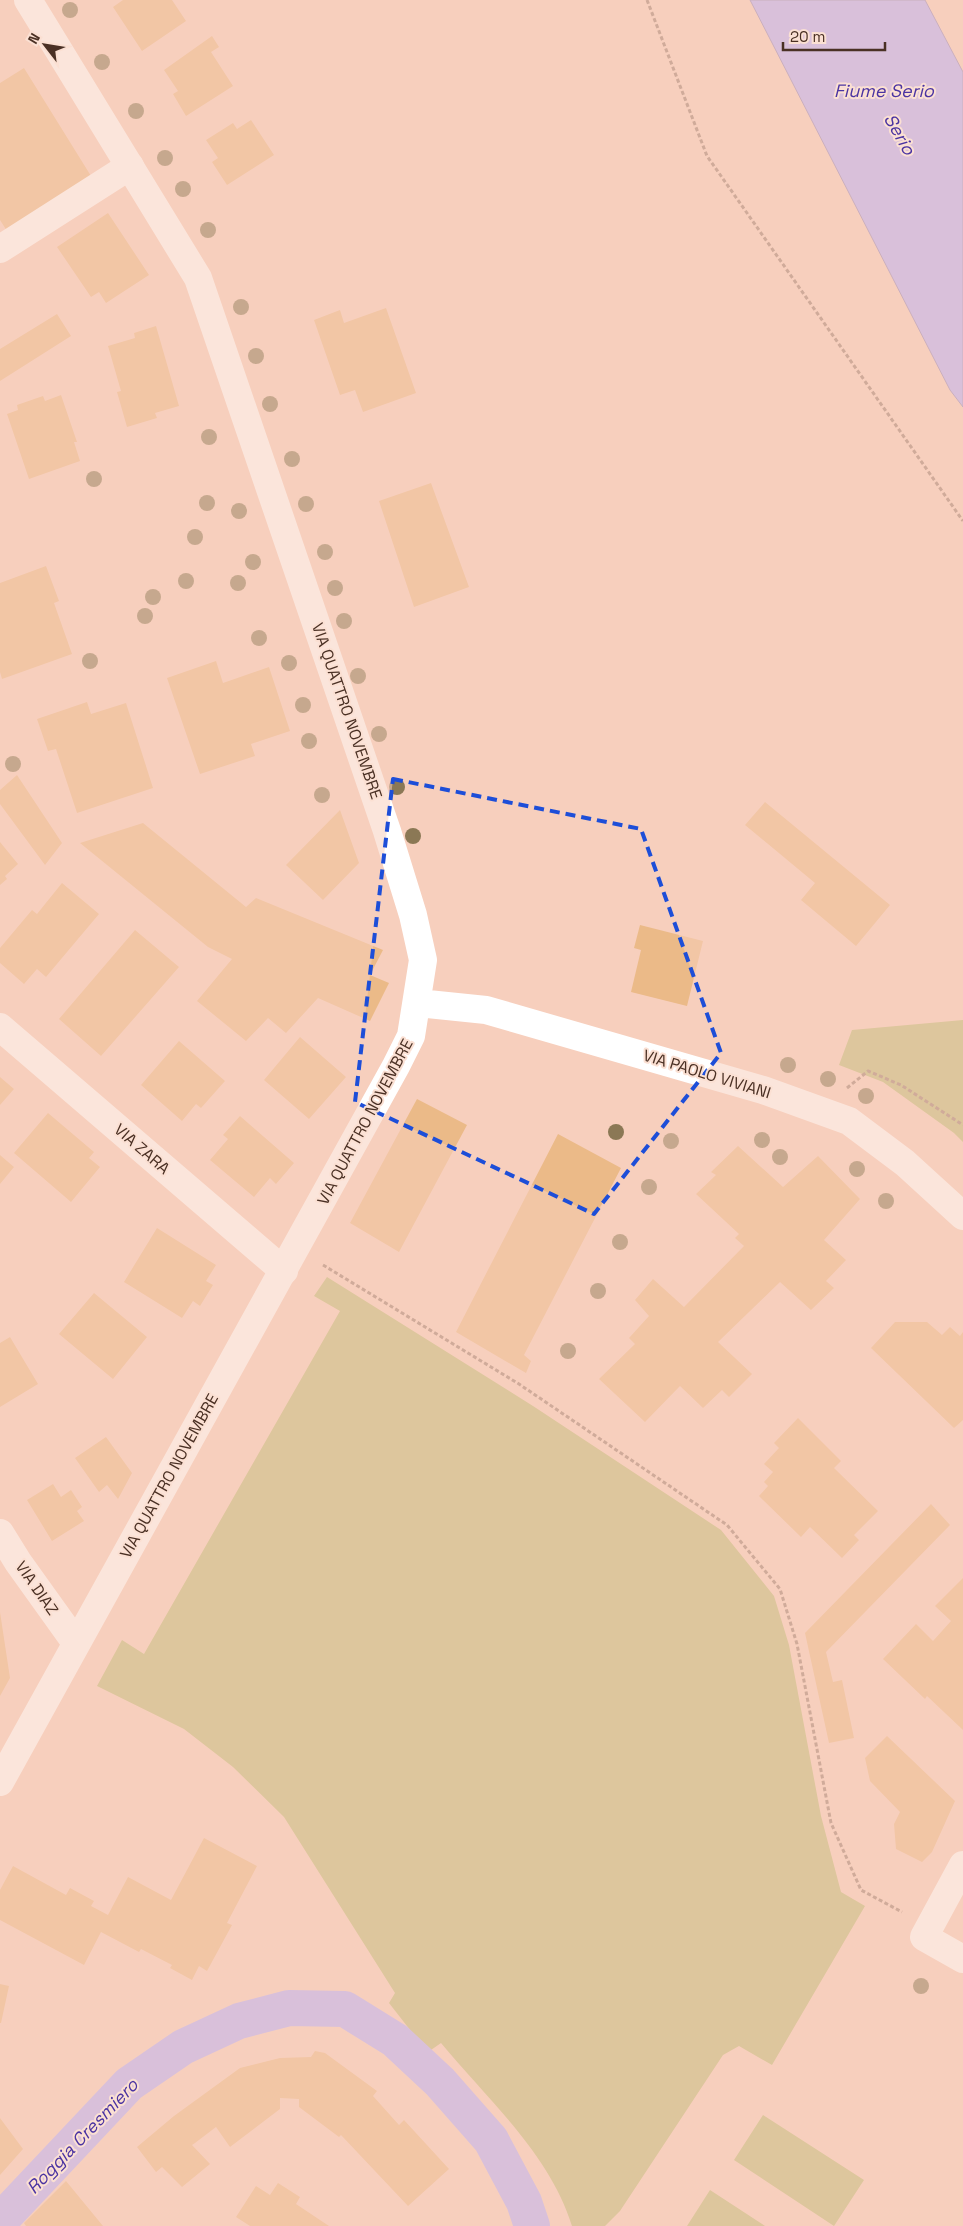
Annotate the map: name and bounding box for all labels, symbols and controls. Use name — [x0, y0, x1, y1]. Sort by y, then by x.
north arrow — [20, 20, 70, 70]
scale bar — [783, 20, 886, 52]
text: 20 m — [790, 27, 825, 46]
text: N — [24, 30, 44, 47]
water label: Fiume Serio — [834, 79, 935, 102]
water label: Serio — [879, 109, 921, 160]
street label: VIA QUATTRO NOVEMBRE — [307, 620, 387, 802]
street label: VIA QUATTRO NOVEMBRE — [312, 1035, 418, 1209]
street label: VIA PAOLO VIVIANI — [641, 1045, 773, 1103]
street label: VIA ZARA — [110, 1119, 174, 1179]
street label: VIA QUATTRO NOVEMBRE — [115, 1390, 223, 1562]
street label: VIA DIAZ — [11, 1557, 63, 1619]
water label: Roggia Cresmiero — [21, 2073, 143, 2198]

